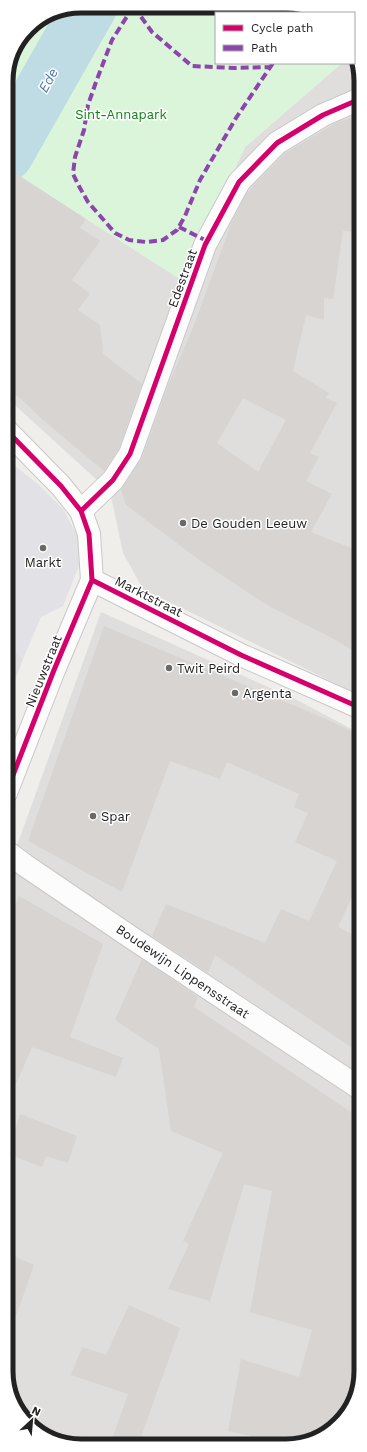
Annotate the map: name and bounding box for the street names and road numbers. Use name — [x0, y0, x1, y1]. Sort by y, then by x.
street label: Edestraat — [165, 246, 200, 309]
street label: Marktstraat — [112, 573, 186, 620]
street label: Nieuwstraat — [22, 632, 65, 709]
street label: Boudewijn Lippensstraat — [113, 921, 253, 1022]

